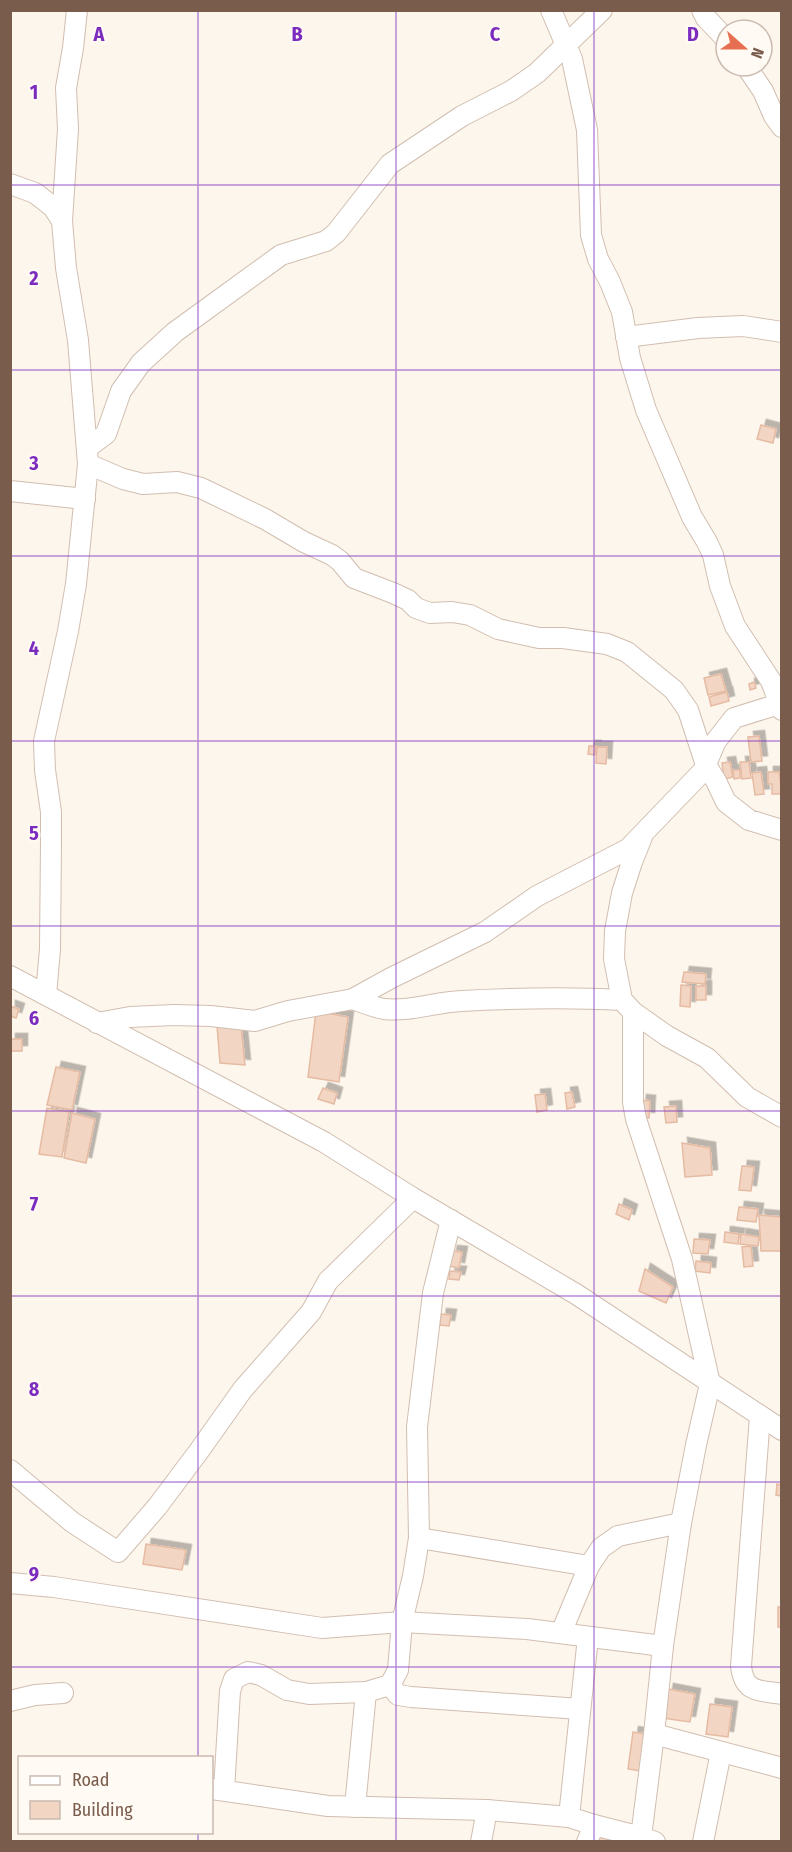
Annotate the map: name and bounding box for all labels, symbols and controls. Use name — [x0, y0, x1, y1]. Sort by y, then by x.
north arrow — [714, 18, 774, 78]
text: A — [93, 22, 106, 46]
text: B — [291, 22, 303, 46]
text: C — [490, 22, 501, 46]
text: D — [687, 22, 699, 46]
text: N — [747, 45, 768, 61]
text: 1 — [30, 80, 38, 104]
text: 2 — [28, 266, 39, 290]
text: 3 — [28, 451, 39, 475]
text: 4 — [29, 636, 39, 660]
text: 5 — [29, 821, 39, 845]
text: 6 — [29, 1006, 39, 1030]
text: 7 — [30, 1192, 39, 1216]
text: 8 — [29, 1377, 40, 1401]
text: 9 — [29, 1562, 39, 1586]
legend — [18, 1756, 213, 1834]
text: Road — [72, 1769, 109, 1791]
text: Building — [72, 1799, 133, 1821]

